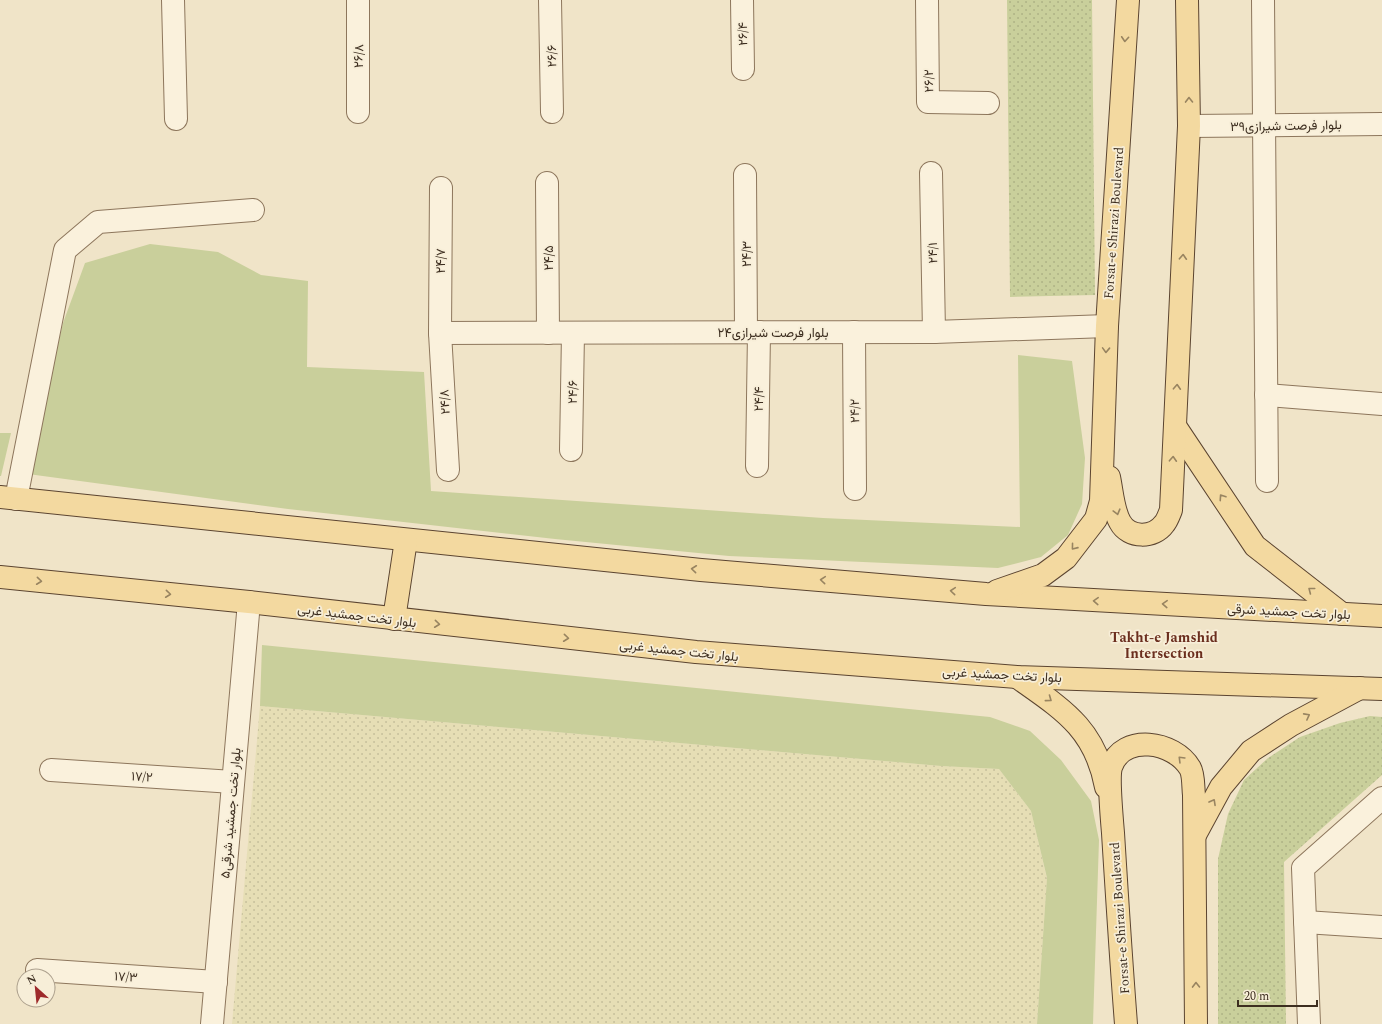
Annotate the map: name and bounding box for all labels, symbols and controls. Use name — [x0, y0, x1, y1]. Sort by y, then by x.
street label: ۲۶/۴ — [733, 22, 753, 46]
one-way arrow — [1121, 36, 1130, 42]
street label: ۲۶/۸ — [349, 44, 369, 68]
street label: ۲۶/۶ — [542, 44, 562, 68]
street label: ۲۶/۲ — [919, 69, 939, 93]
one-way arrow — [1185, 97, 1193, 103]
street label: بلوار فرصت شیرازی۳۹ — [1230, 115, 1342, 137]
street label: Forsat-e Shirazi Boulevard — [1099, 146, 1129, 300]
street label: ۲۴/۳ — [737, 241, 757, 267]
street label: ۲۴/۱ — [923, 242, 943, 264]
street label: ۲۴/۵ — [539, 245, 559, 271]
street label: ۲۴/۷ — [431, 248, 451, 274]
one-way arrow — [1179, 254, 1187, 260]
street label: بلوار فرصت شیرازی۲۴ — [717, 323, 829, 343]
one-way arrow — [1102, 347, 1110, 353]
street label: ۲۴/۶ — [563, 380, 583, 404]
one-way arrow — [1172, 384, 1181, 390]
street label: ۲۴/۴ — [749, 386, 769, 412]
street label: ۲۴/۸ — [434, 389, 456, 415]
street label: ۲۴/۲ — [845, 398, 865, 423]
one-way arrow — [1169, 456, 1178, 462]
one-way arrow — [1219, 494, 1227, 501]
one-way arrow — [1112, 508, 1121, 515]
one-way arrow — [1072, 543, 1079, 550]
one-way arrow — [691, 565, 697, 574]
one-way arrow — [36, 576, 42, 585]
one-way arrow — [820, 576, 826, 585]
one-way arrow — [950, 587, 956, 596]
one-way arrow — [1308, 588, 1315, 595]
one-way arrow — [165, 589, 171, 598]
one-way arrow — [1093, 596, 1099, 605]
street label: بلوار تخت جمشید غربی — [296, 599, 418, 633]
street label: بلوار تخت جمشید شرقی — [1227, 599, 1351, 625]
one-way arrow — [1162, 600, 1168, 609]
one-way arrow — [433, 619, 440, 628]
district label: Takht-e Jamshid Intersection — [1110, 627, 1218, 664]
one-way arrow — [563, 633, 569, 642]
street label: بلوار تخت جمشید غربی — [618, 635, 740, 667]
street label: بلوار تخت جمشید غربی — [942, 662, 1062, 688]
one-way arrow — [1045, 694, 1052, 702]
one-way arrow — [1303, 713, 1310, 721]
street label: بلوار تخت جمشید شرقی۵ — [215, 747, 247, 879]
one-way arrow — [1178, 756, 1186, 764]
street label: ۱۷/۲ — [131, 766, 154, 788]
one-way arrow — [1208, 799, 1215, 806]
street label: Forsat-e Shirazi Boulevard — [1105, 841, 1135, 995]
street label: ۱۷/۳ — [114, 966, 138, 988]
north arrow — [16, 968, 56, 1008]
text: N — [24, 970, 40, 989]
one-way arrow — [1192, 982, 1200, 988]
scale bar — [1238, 982, 1317, 1008]
text: 20 m — [1244, 987, 1269, 1006]

